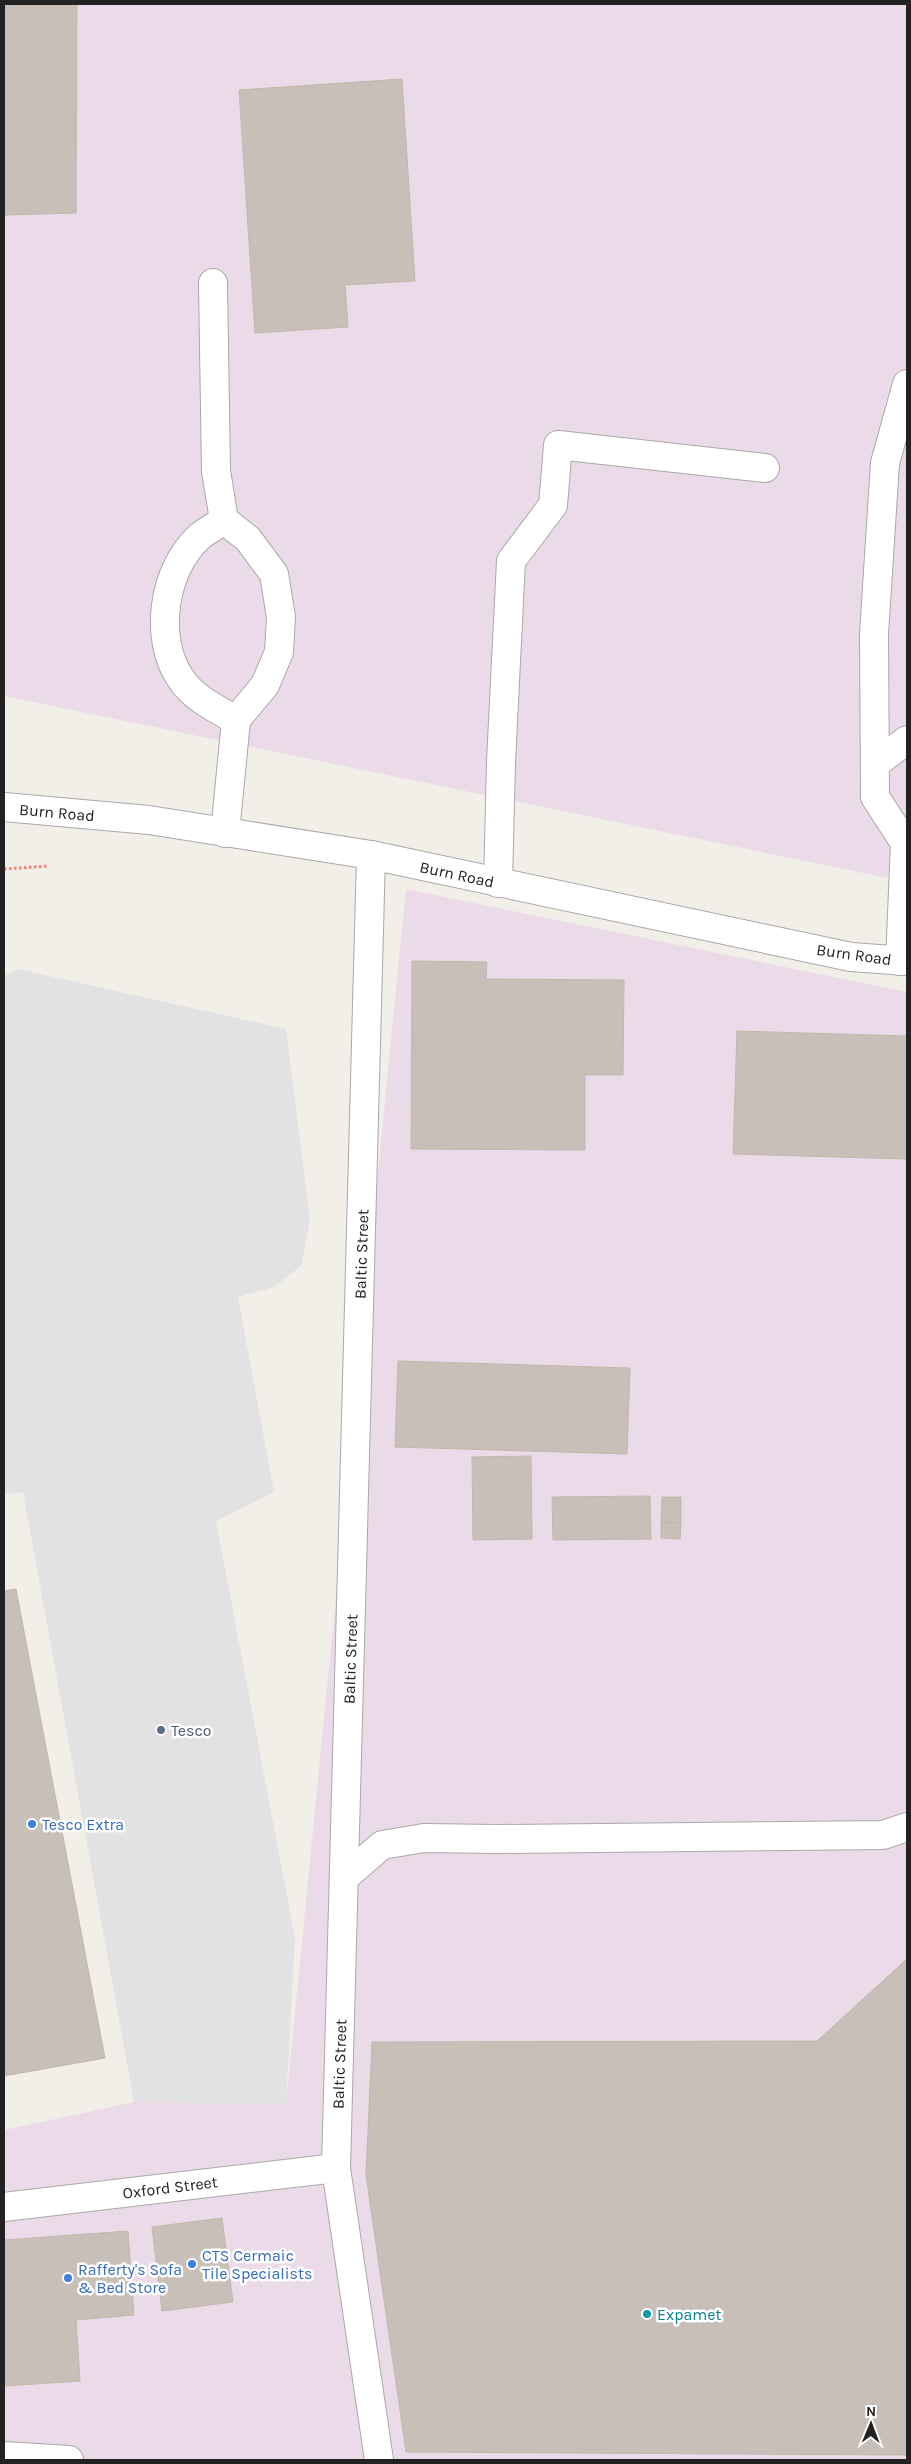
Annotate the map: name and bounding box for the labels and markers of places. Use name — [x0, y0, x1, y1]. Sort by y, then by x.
place label: Tesco — [171, 1721, 211, 1740]
marker: Tesco — [155, 1724, 167, 1736]
place label: Tesco Extra — [42, 1815, 124, 1834]
marker: Tesco Extra — [26, 1818, 38, 1830]
place label: CTS Cermaic Tile Specialists — [202, 2246, 312, 2283]
marker: CTS Cermaic Tile Specialists — [186, 2258, 198, 2270]
place label: Rafferty's Sofa & Bed Store — [78, 2260, 182, 2297]
marker: Rafferty's Sofa & Bed Store — [62, 2272, 74, 2284]
place label: Expamet — [657, 2305, 722, 2324]
marker: Expamet — [641, 2308, 653, 2320]

